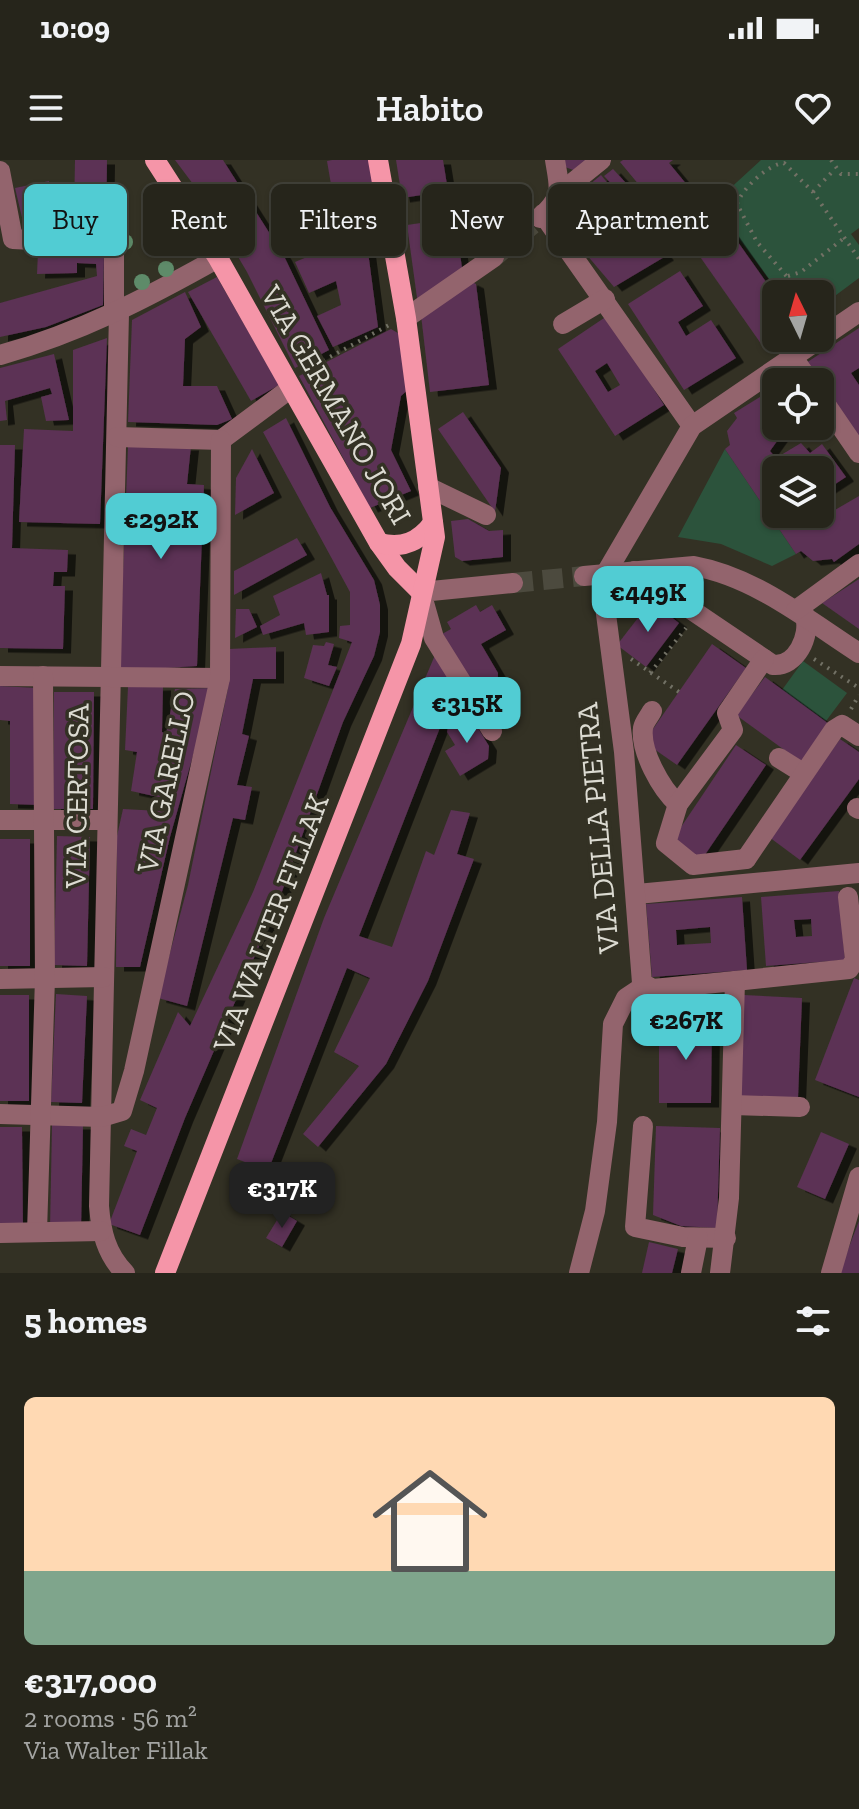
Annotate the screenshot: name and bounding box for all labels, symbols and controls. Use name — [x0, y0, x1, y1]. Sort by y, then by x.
text: 10:09 — [40, 10, 110, 46]
icon: menu — [24, 86, 68, 130]
icon: heart — [791, 86, 835, 130]
text: Habito — [376, 87, 483, 130]
chip: Buy — [24, 184, 127, 256]
chip: Rent — [143, 184, 255, 256]
chip: Filters — [271, 184, 406, 256]
chip: New — [422, 184, 532, 256]
chip: Apartment — [548, 184, 737, 256]
street label: VIA GERMANO JORI — [252, 278, 419, 531]
north arrow — [762, 280, 834, 352]
map controls — [762, 280, 834, 528]
button: locate — [762, 368, 834, 440]
button: layers — [762, 456, 834, 528]
pin: €292K — [105, 493, 217, 561]
text: €292K — [124, 503, 198, 535]
pin: €449K — [592, 566, 704, 634]
text: €449K — [610, 576, 686, 608]
pin: €315K — [411, 677, 523, 745]
text: €315K — [432, 687, 502, 719]
street label: VIA GARELLO — [129, 688, 203, 877]
street label: VIA DELLA PIETRA — [569, 701, 627, 956]
street label: VIA CERTOSA — [57, 703, 97, 890]
street label: VIA WALTER FILLAK — [205, 788, 337, 1058]
pin: €267K — [630, 994, 742, 1062]
text: €267K — [649, 1004, 723, 1036]
pin: €317K — [226, 1162, 338, 1230]
text: €317K — [247, 1172, 317, 1204]
icon: filters — [791, 1299, 835, 1343]
text: 5 homes — [24, 1301, 147, 1342]
icon: home — [358, 1449, 502, 1593]
text: €317,000 — [24, 1661, 157, 1702]
text: 2 rooms · 56 m² — [24, 1702, 197, 1734]
text: Via Walter Fillak — [24, 1734, 208, 1766]

